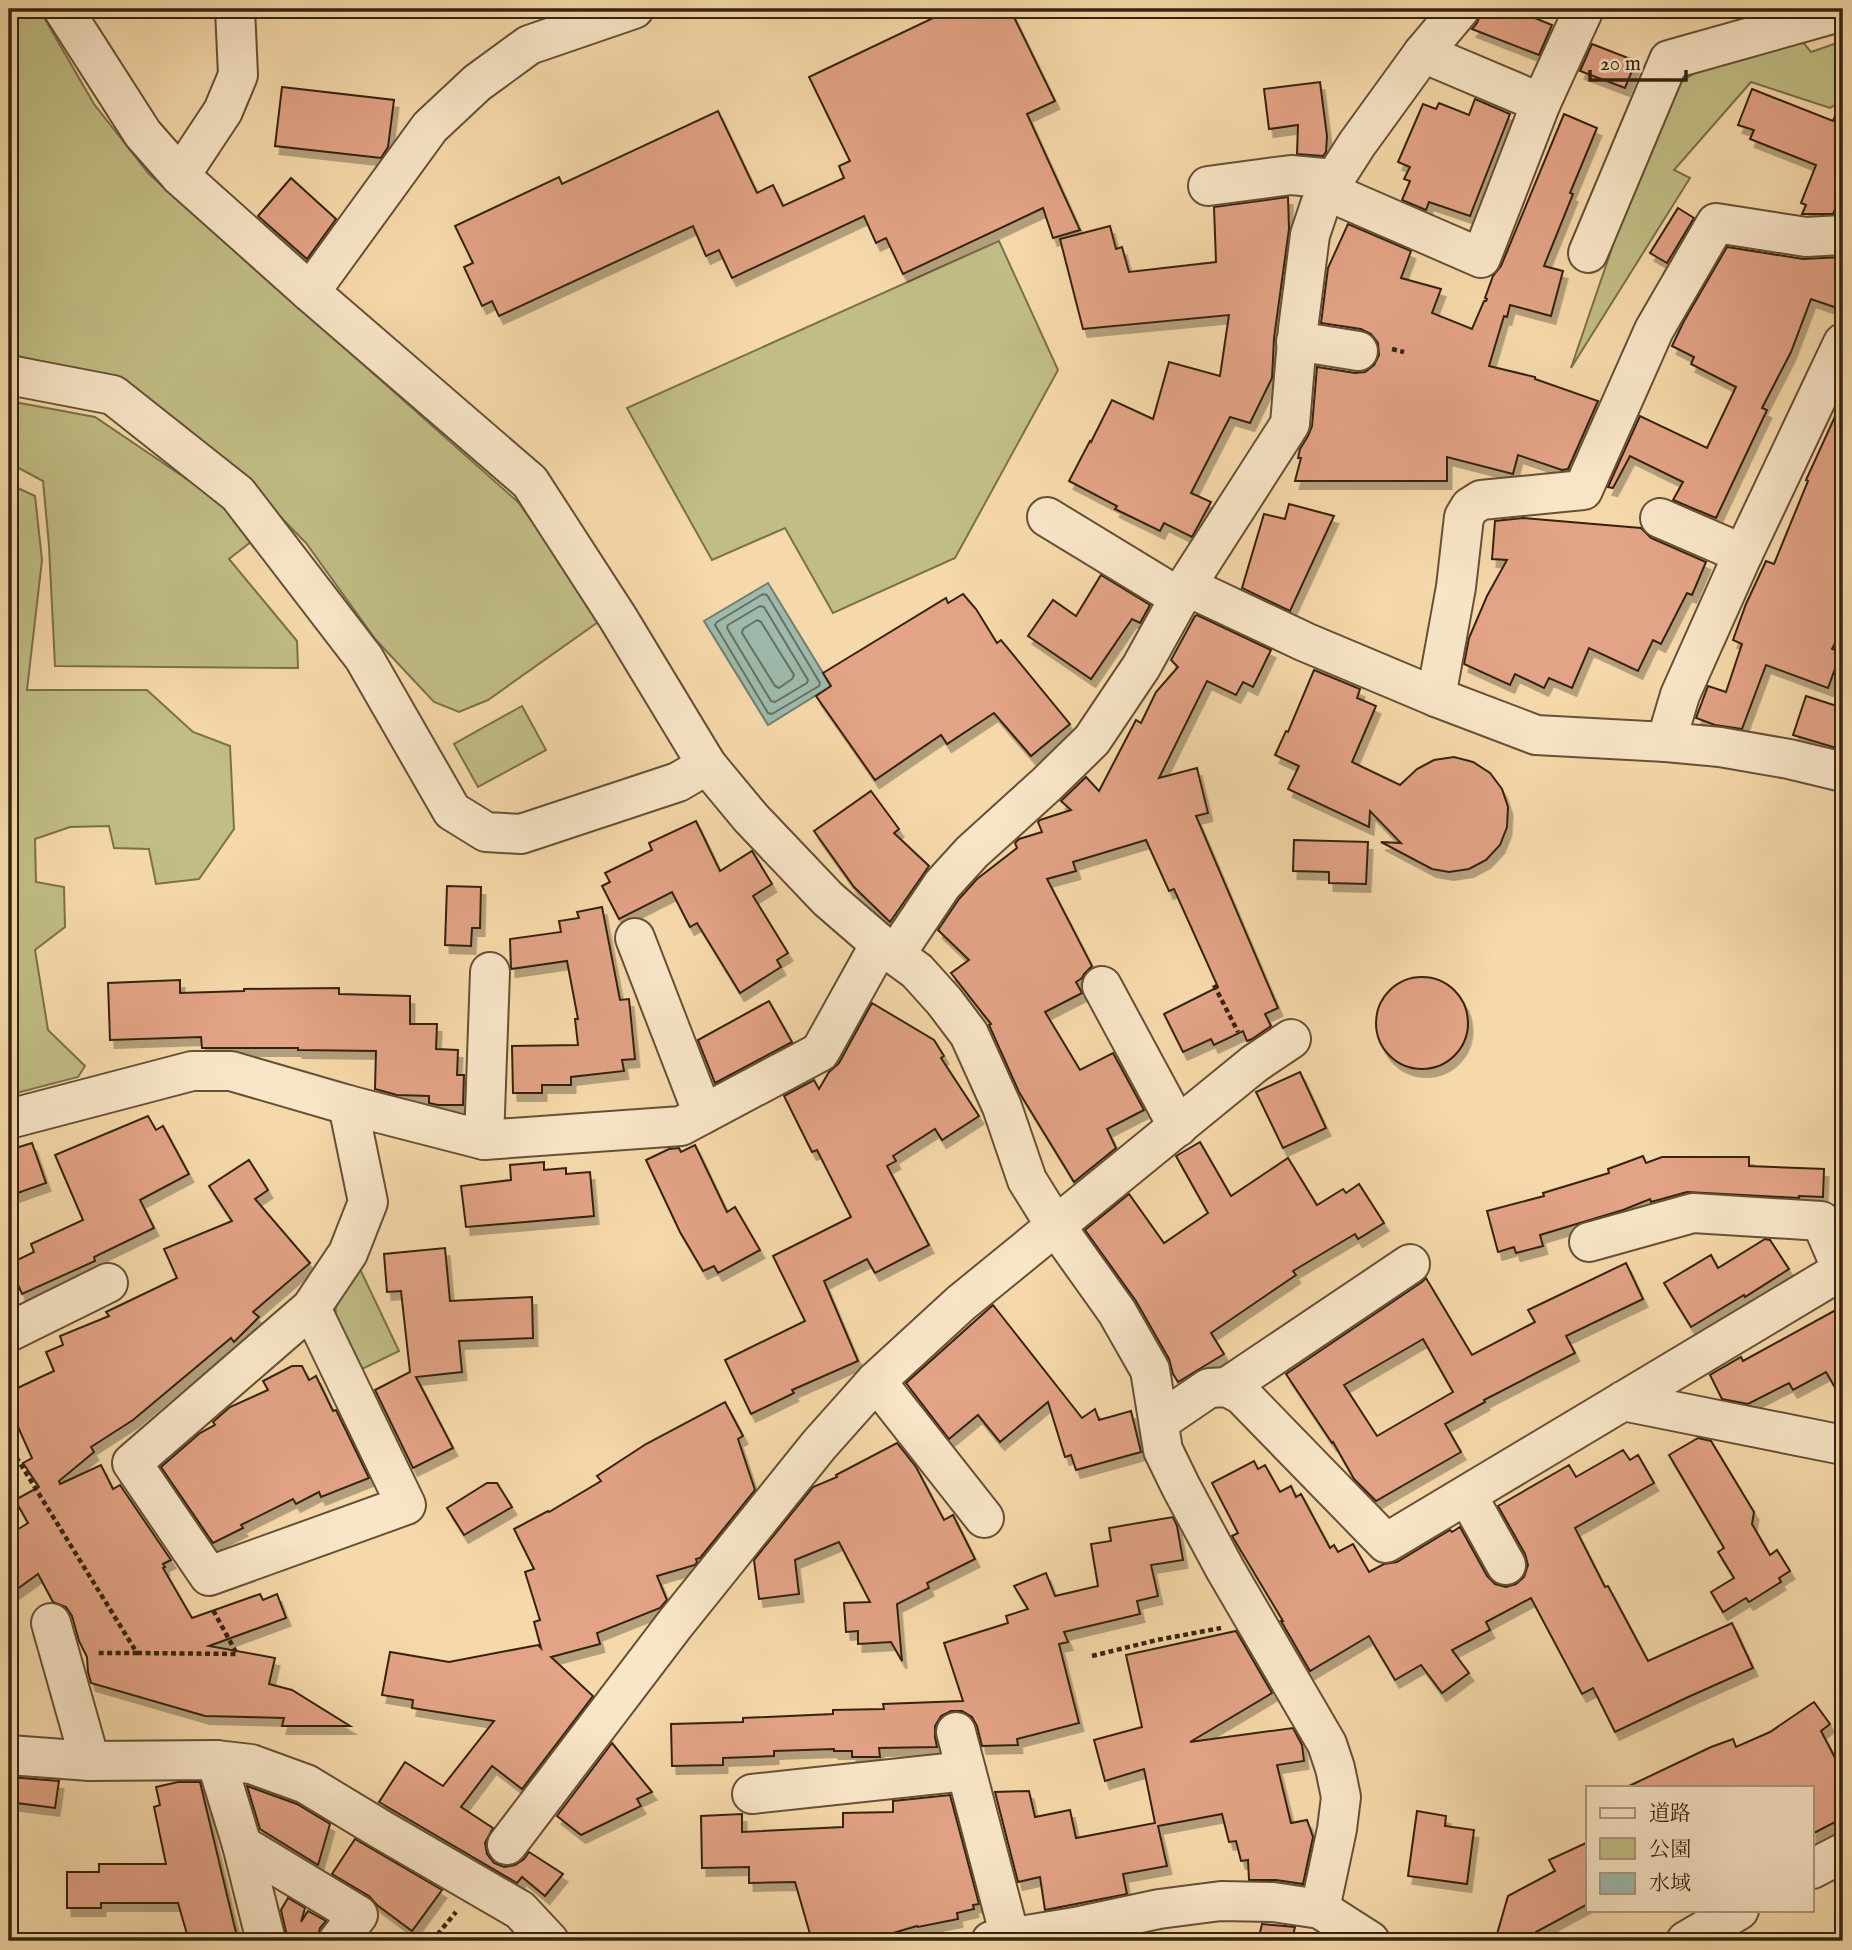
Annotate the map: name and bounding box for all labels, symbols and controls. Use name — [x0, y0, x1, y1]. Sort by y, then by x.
scale bar — [1590, 38, 1686, 82]
text: 20 m — [1600, 51, 1641, 78]
legend — [1586, 1786, 1814, 1912]
text: 道路 — [1649, 1801, 1691, 1828]
text: 公園 — [1649, 1837, 1691, 1864]
text: 水域 — [1649, 1871, 1691, 1898]

